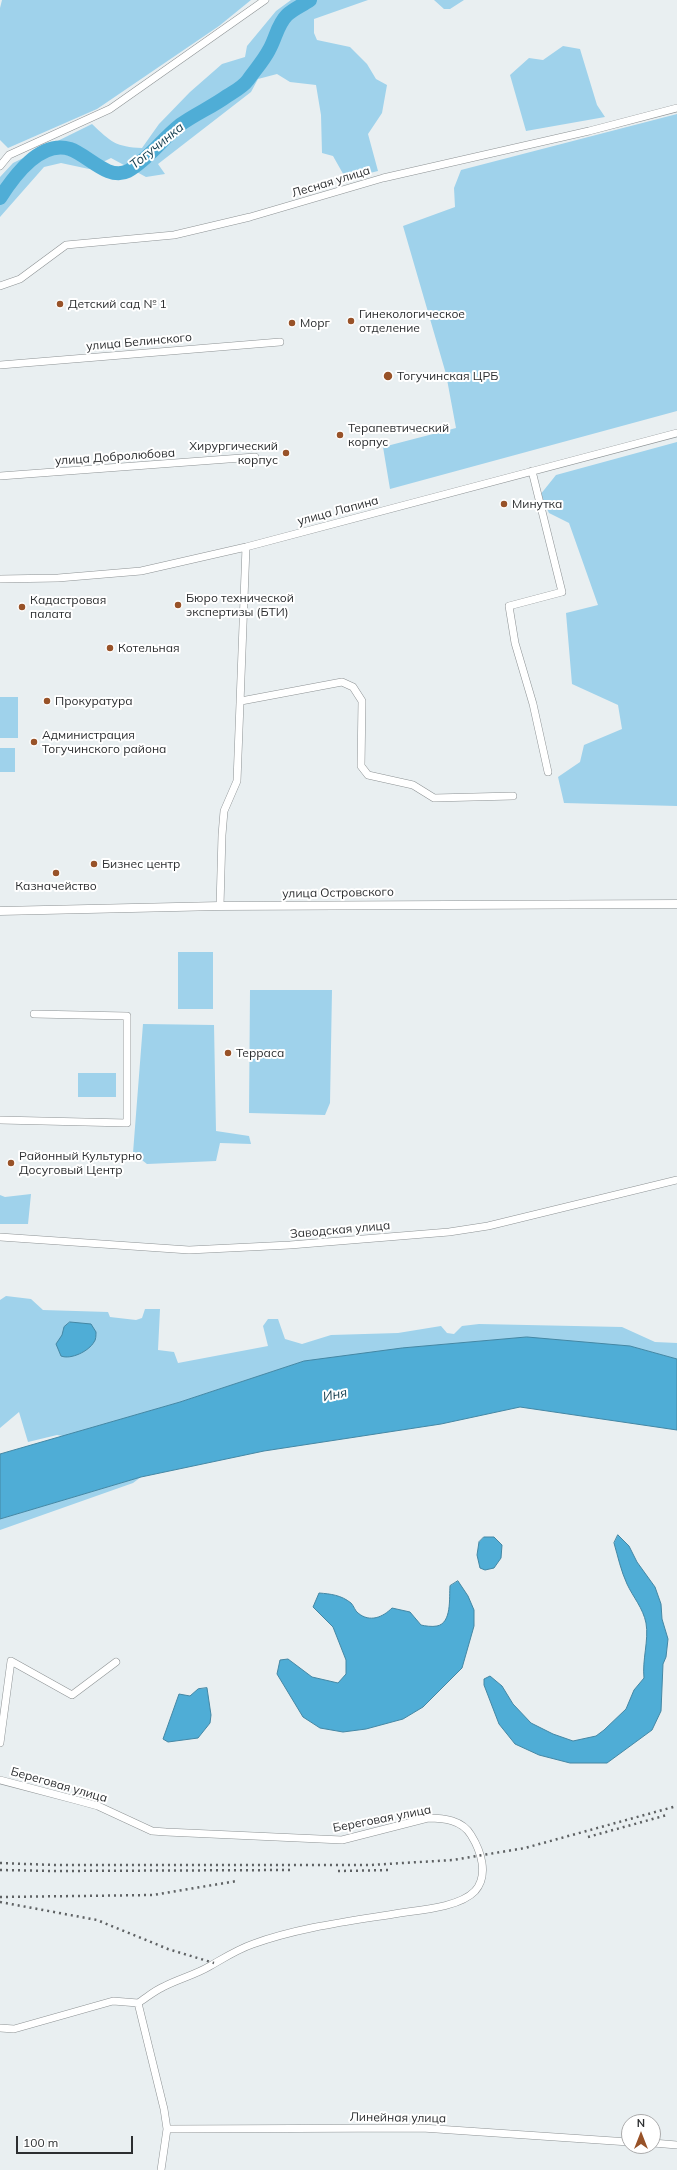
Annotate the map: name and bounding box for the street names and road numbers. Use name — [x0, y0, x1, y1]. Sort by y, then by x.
street label: Лесная улица — [290, 163, 372, 201]
street label: улица Белинского — [86, 330, 192, 354]
street label: улица Добролюбова — [54, 446, 176, 468]
street label: улица Лапина — [296, 493, 380, 529]
street label: улица Островского — [282, 885, 394, 901]
street label: Заводская улица — [289, 1218, 391, 1242]
street label: Береговая улица — [9, 1764, 109, 1806]
street label: Береговая улица — [332, 1802, 432, 1836]
street label: Линейная улица — [350, 2110, 446, 2126]

